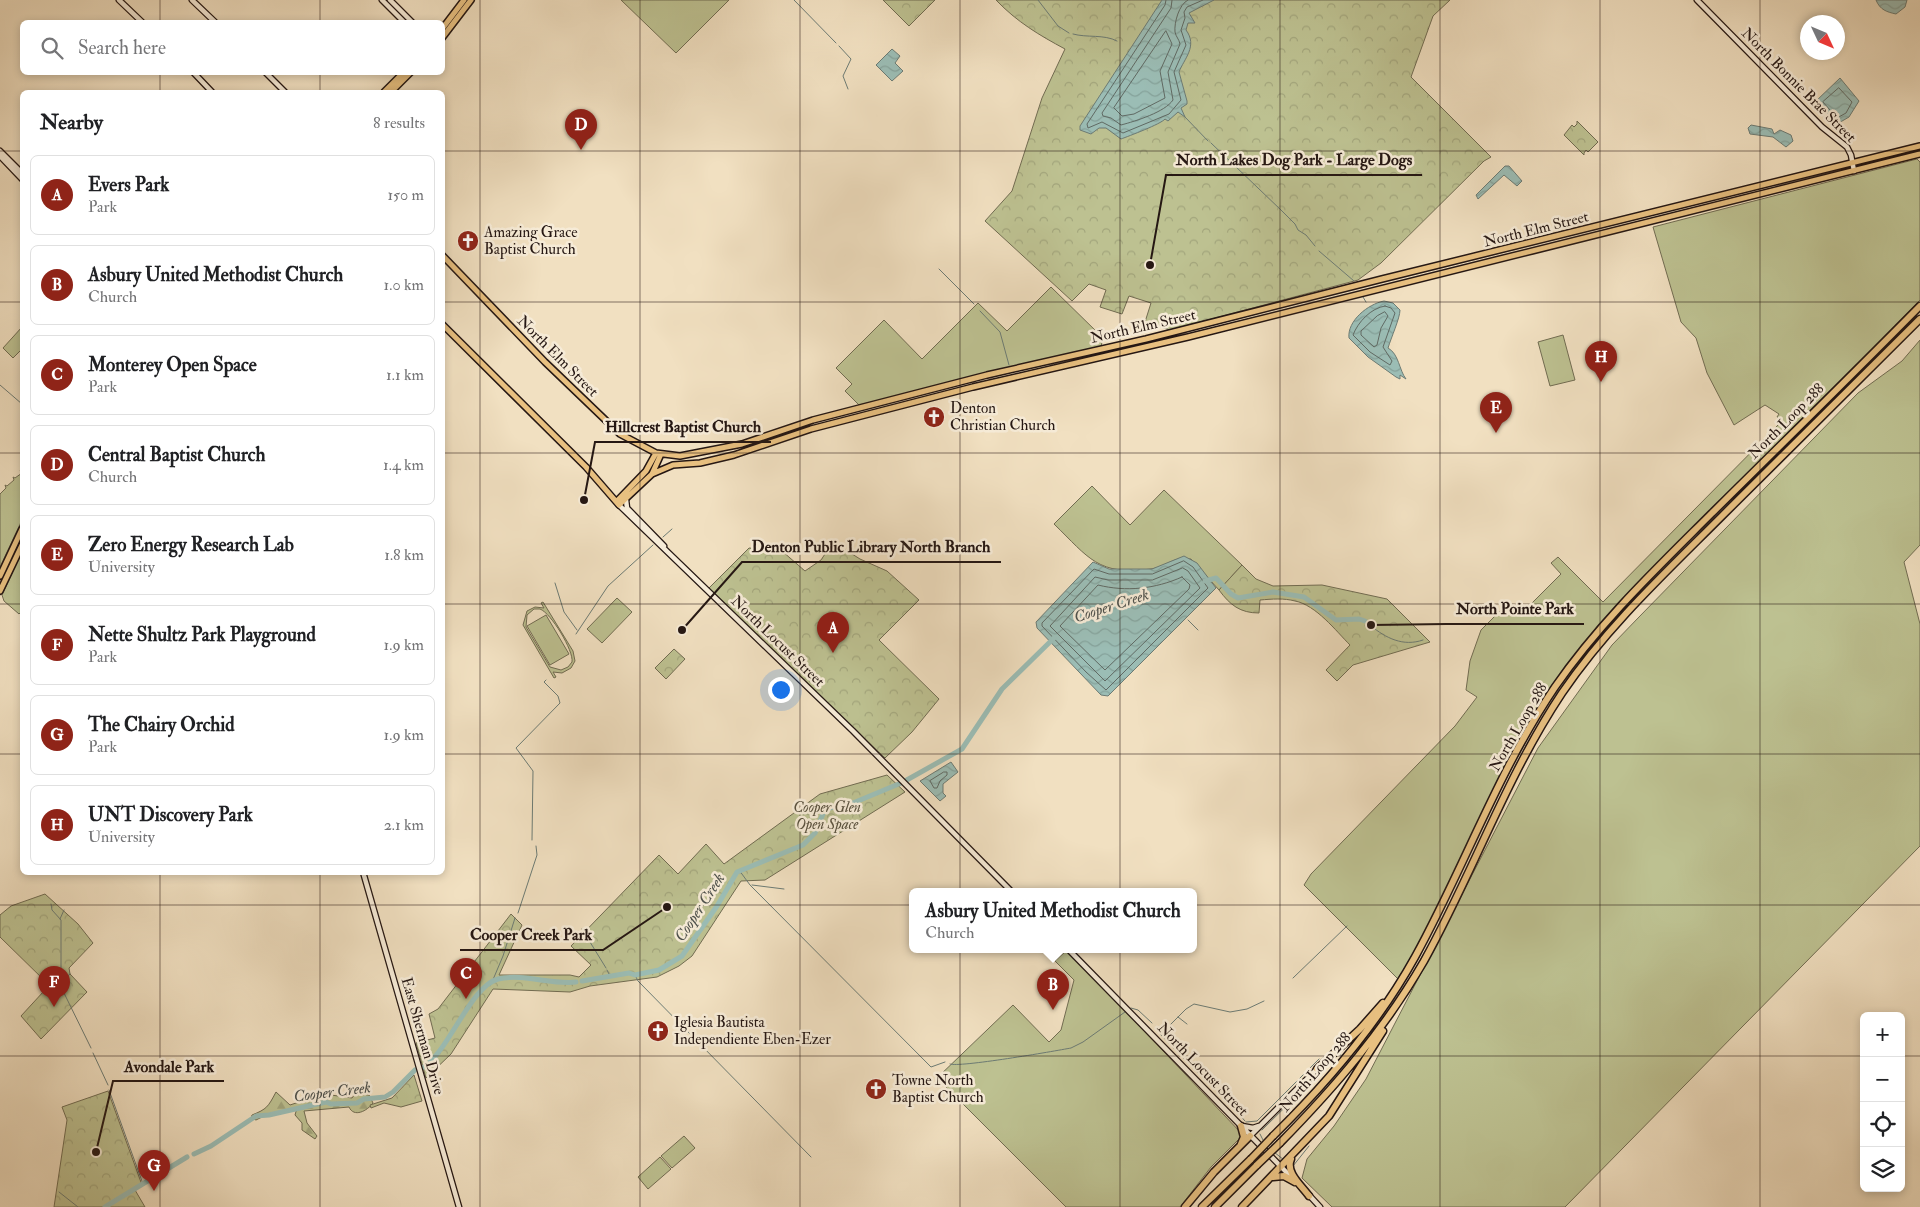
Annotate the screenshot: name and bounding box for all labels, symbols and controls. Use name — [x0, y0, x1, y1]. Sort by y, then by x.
north arrow — [1800, 15, 1845, 60]
search box — [20, 20, 445, 75]
street label: North Bonnie Brae Street — [1737, 24, 1860, 147]
icon: search — [38, 34, 66, 62]
text: Search here — [78, 36, 166, 60]
text: Nearby — [40, 109, 103, 136]
pin: D — [565, 109, 597, 150]
text: 8 results — [373, 113, 425, 133]
callout: North Lakes Dog Park - Large Dogs — [1166, 144, 1422, 175]
text: North Lakes Dog Park - Large Dogs — [1175, 150, 1413, 171]
text: Evers Park — [88, 173, 169, 197]
text: A — [52, 185, 62, 205]
text: 150 m — [387, 185, 424, 205]
text: Park — [88, 197, 117, 217]
street label: North Elm Street — [1482, 207, 1591, 252]
place label: Amazing Grace Baptist Church — [483, 223, 578, 260]
church icon: Amazing Grace Baptist Church — [456, 229, 480, 253]
text: Asbury United Methodist Church — [88, 263, 343, 287]
text: B — [52, 275, 62, 295]
text: 1.0 km — [384, 275, 424, 295]
text: Church — [88, 287, 137, 307]
street label: North Elm Street — [1089, 305, 1198, 348]
street label: North Elm Street — [513, 312, 602, 401]
pin: H — [1585, 341, 1617, 382]
text: Monterey Open Space — [88, 353, 257, 377]
text: C — [51, 365, 63, 385]
text: 1.1 km — [386, 365, 424, 385]
text: Park — [88, 377, 117, 397]
street label: North Loop 288 — [1744, 379, 1829, 464]
pin: E — [1480, 392, 1512, 433]
place label: Denton Christian Church — [950, 399, 1056, 435]
church icon: Denton Christian Church — [922, 405, 946, 429]
callout: Hillcrest Baptist Church — [595, 411, 771, 442]
text: Hillcrest Baptist Church — [605, 417, 762, 438]
text: Central Baptist Church — [88, 443, 265, 467]
text: D — [50, 455, 64, 475]
text: 1.4 km — [383, 455, 424, 475]
text: Church — [88, 467, 137, 487]
callout: Denton Public Library North Branch — [742, 531, 1001, 562]
text: Zero Energy Research Lab — [88, 533, 294, 557]
text: Denton Public Library North Branch — [752, 537, 991, 558]
text: E — [51, 545, 63, 565]
text: 1.8 km — [384, 545, 424, 565]
text: University — [88, 557, 155, 577]
water label: Cooper Creek — [1071, 584, 1152, 627]
street label: North Locust Street — [727, 592, 829, 691]
callout: North Pointe Park — [1446, 593, 1584, 624]
text: North Pointe Park — [1455, 599, 1574, 619]
pin: A — [817, 612, 849, 653]
text: Nette Shultz Park Playground — [88, 623, 316, 647]
text: F — [52, 635, 62, 655]
text: 1.9 km — [384, 635, 424, 655]
text: Park — [88, 647, 117, 667]
your location — [768, 677, 794, 703]
street label: North Loop 288 — [1485, 679, 1552, 776]
text: The Chairy Orchid — [88, 713, 235, 737]
text: G — [50, 725, 64, 745]
text: 1.9 km — [384, 725, 424, 745]
text: Park — [88, 737, 117, 757]
park label: Cooper Glen Open Space — [793, 798, 861, 834]
text: UNT Discovery Park — [88, 803, 253, 827]
text: H — [50, 815, 64, 835]
text: 2.1 km — [384, 815, 424, 835]
text: University — [88, 827, 155, 847]
water label: Cooper Creek — [670, 869, 730, 946]
popup — [909, 888, 1197, 953]
text: Asbury United Methodist Church — [925, 899, 1181, 923]
callout: Cooper Creek Park — [460, 919, 603, 950]
text: Church — [925, 923, 974, 943]
text: Cooper Creek Park — [470, 925, 592, 946]
pin: C — [450, 958, 482, 999]
pin: F — [38, 966, 70, 1007]
pin: B — [1037, 969, 1069, 1010]
street label: East Sherman Drive — [397, 975, 448, 1097]
map controls — [1860, 1012, 1905, 1192]
button: + — [1860, 1012, 1905, 1057]
place label: Iglesia Bautista Independiente Eben-Ezer — [674, 1013, 831, 1050]
street label: North Locust Street — [1153, 1018, 1252, 1120]
church icon: Iglesia Bautista Independiente Eben-Ezer — [646, 1019, 670, 1043]
street label: North Loop 288 — [1276, 1029, 1356, 1117]
callout: Avondale Park — [113, 1050, 224, 1081]
text: Avondale Park — [123, 1057, 214, 1077]
button: − — [1860, 1057, 1905, 1102]
place label: Towne North Baptist Church — [892, 1071, 984, 1108]
water label: Cooper Creek — [292, 1077, 372, 1107]
church icon: Towne North Baptist Church — [864, 1077, 888, 1101]
button: locate — [1860, 1102, 1905, 1147]
button: layers — [1860, 1147, 1905, 1192]
pin: G — [138, 1150, 170, 1191]

